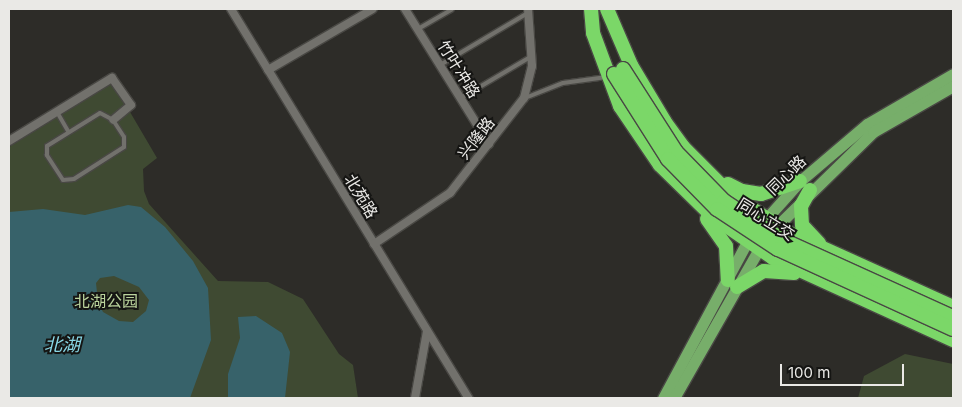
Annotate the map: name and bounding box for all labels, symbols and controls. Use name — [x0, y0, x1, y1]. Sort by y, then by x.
street label: 竹叶冲路 — [434, 37, 484, 101]
street label: 兴隆路 — [454, 113, 498, 163]
street label: 同心路 — [762, 151, 810, 199]
street label: 北苑路 — [340, 170, 382, 222]
street label: 同心立交 — [734, 194, 798, 244]
park label: 北湖公园 — [74, 291, 138, 311]
water label: 北湖 — [44, 334, 80, 356]
scale bar — [782, 354, 906, 386]
text: 100 m — [788, 363, 830, 382]

